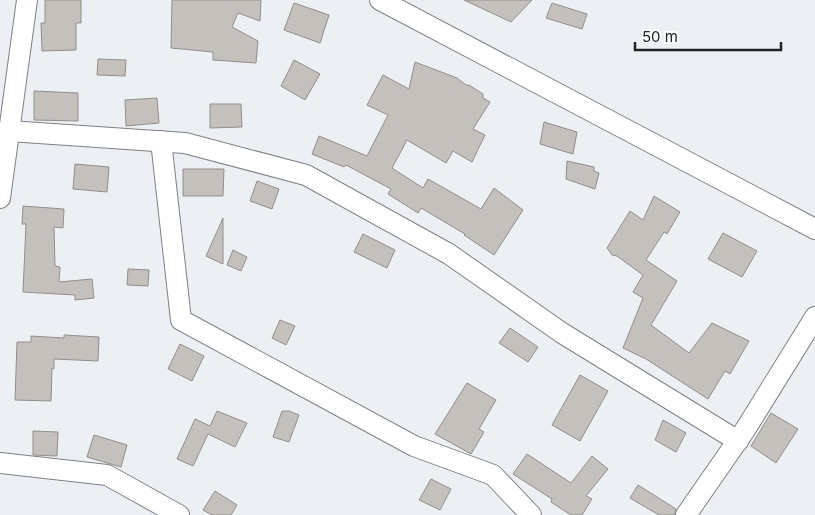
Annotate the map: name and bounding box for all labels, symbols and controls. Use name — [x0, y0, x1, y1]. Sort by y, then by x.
scale bar — [635, 20, 781, 52]
text: 50 m — [642, 27, 678, 46]

